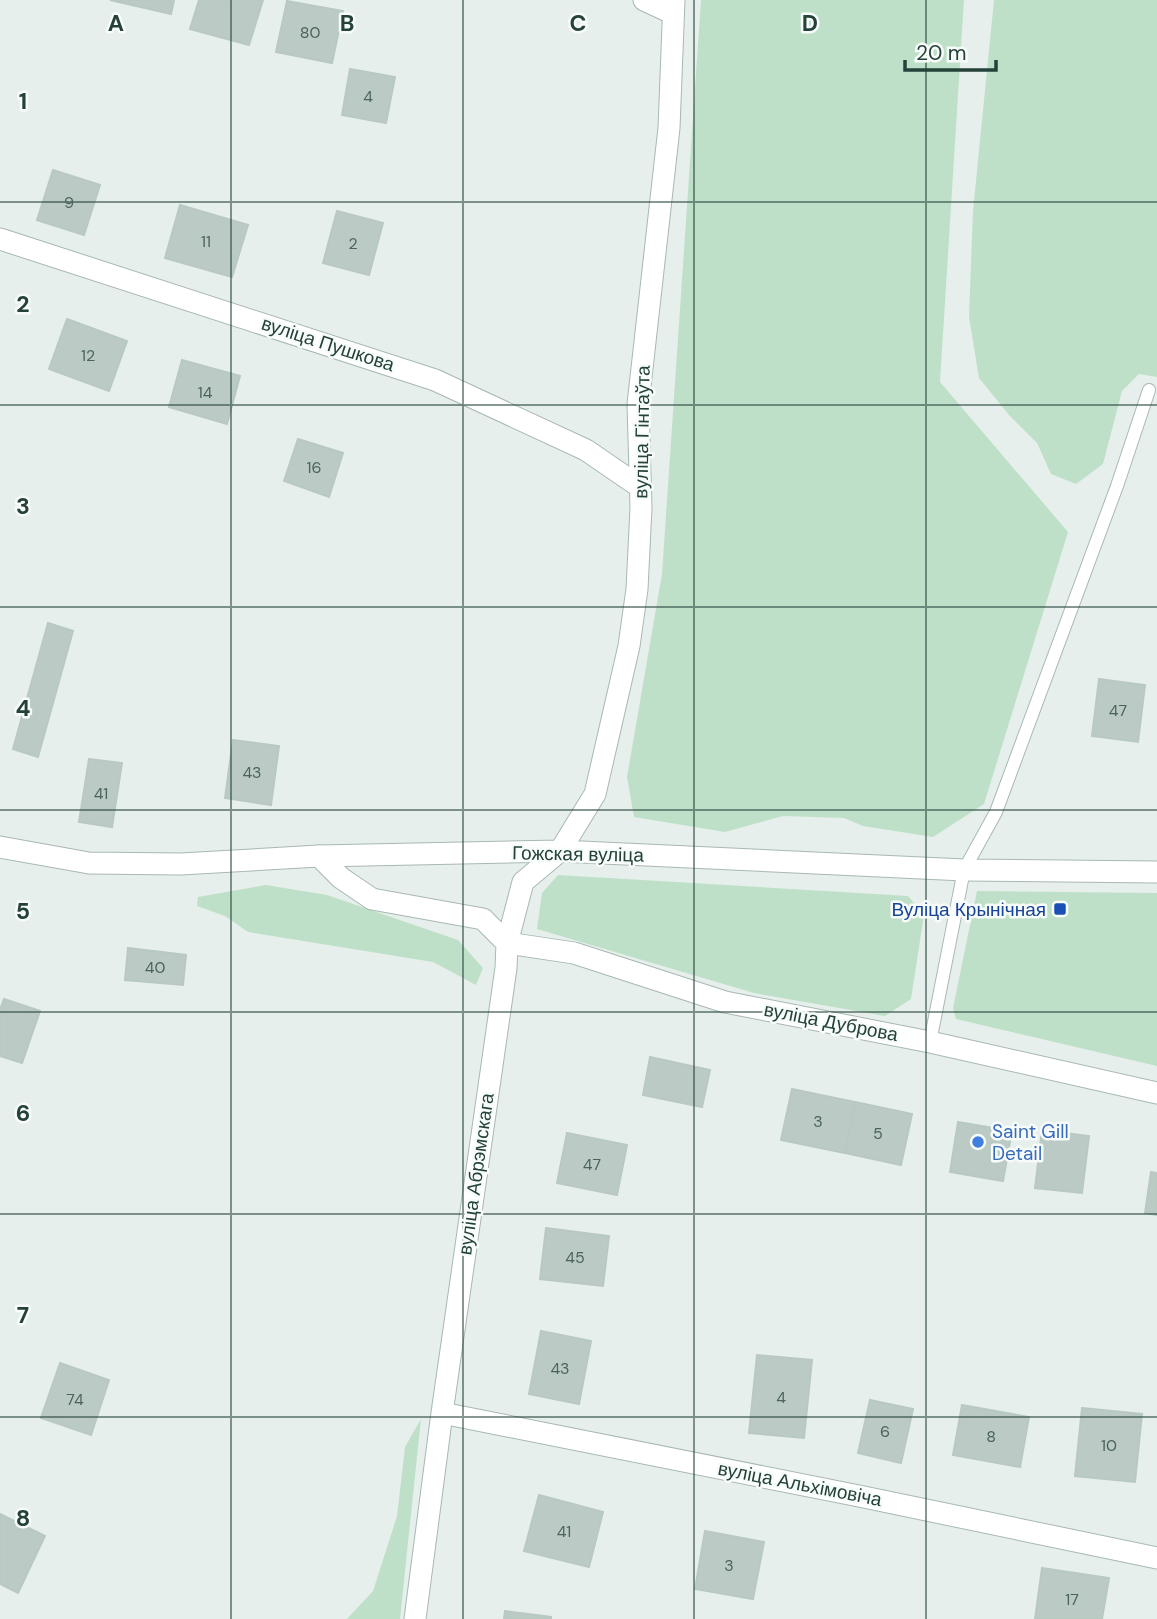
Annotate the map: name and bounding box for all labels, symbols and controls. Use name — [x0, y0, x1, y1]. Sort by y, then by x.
text: A — [108, 8, 124, 38]
text: B — [340, 8, 354, 38]
text: C — [570, 8, 586, 38]
text: D — [802, 8, 818, 38]
house number: 80 — [300, 22, 320, 43]
scale bar — [905, 28, 996, 72]
text: 20 m — [916, 39, 967, 67]
text: 1 — [19, 86, 27, 116]
house number: 4 — [363, 86, 373, 107]
house number: 9 — [64, 192, 74, 213]
house number: 11 — [201, 231, 211, 252]
house number: 2 — [348, 233, 358, 254]
text: 2 — [16, 289, 30, 319]
street label: вуліца Пушкова — [258, 311, 398, 377]
house number: 12 — [81, 345, 95, 366]
street label: вуліца Гінтаўта — [628, 365, 656, 499]
house number: 14 — [198, 382, 213, 403]
house number: 16 — [306, 457, 322, 478]
text: 3 — [16, 491, 30, 521]
text: 4 — [16, 693, 31, 723]
house number: 47 — [1109, 700, 1127, 721]
house number: 43 — [242, 762, 262, 783]
house number: 41 — [94, 783, 108, 804]
street label: Гожская вуліца — [512, 840, 645, 868]
text: 5 — [16, 896, 30, 926]
place label: Вуліца Крынічная — [891, 897, 1046, 922]
marker: Вуліца Крынічная — [1052, 901, 1068, 917]
house number: 40 — [145, 957, 165, 978]
street label: вуліца Дуброва — [762, 997, 901, 1047]
street label: вуліца Абрэмскага — [452, 1091, 500, 1257]
text: 6 — [16, 1098, 30, 1128]
house number: 3 — [813, 1111, 823, 1132]
place label: Saint Gill Detail — [992, 1119, 1069, 1166]
house number: 5 — [873, 1123, 883, 1144]
marker: Saint Gill Detail — [970, 1134, 986, 1150]
house number: 47 — [583, 1154, 601, 1175]
house number: 45 — [565, 1247, 585, 1268]
text: 7 — [17, 1300, 29, 1330]
house number: 43 — [550, 1358, 570, 1379]
house number: 4 — [776, 1387, 786, 1408]
house number: 74 — [66, 1389, 84, 1410]
house number: 6 — [880, 1421, 890, 1442]
house number: 8 — [986, 1426, 996, 1447]
house number: 10 — [1101, 1435, 1117, 1456]
street label: вуліца Альхімовіча — [716, 1456, 884, 1512]
text: 8 — [16, 1503, 30, 1533]
house number: 41 — [557, 1521, 571, 1542]
house number: 3 — [724, 1555, 734, 1576]
house number: 17 — [1065, 1589, 1079, 1610]

